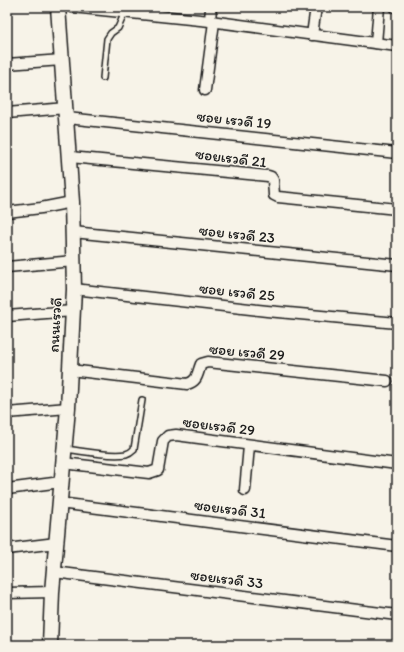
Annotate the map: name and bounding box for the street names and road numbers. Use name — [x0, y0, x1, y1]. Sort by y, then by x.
street label: ซอย เรวดี 19 — [196, 107, 272, 133]
street label: ซอยเรวดี 21 — [194, 145, 268, 171]
street label: ซอย เรวดี 23 — [198, 221, 276, 247]
street label: ซอย เรวดี 25 — [198, 279, 276, 305]
street label: ถนนเรวดี — [45, 297, 65, 353]
street label: ซอย เรวดี 29 — [208, 340, 286, 364]
street label: ซอยเรวดี 29 — [182, 413, 256, 439]
street label: ซอยเรวดี 31 — [193, 496, 267, 522]
street label: ซอยเรวดี 33 — [190, 566, 264, 592]

